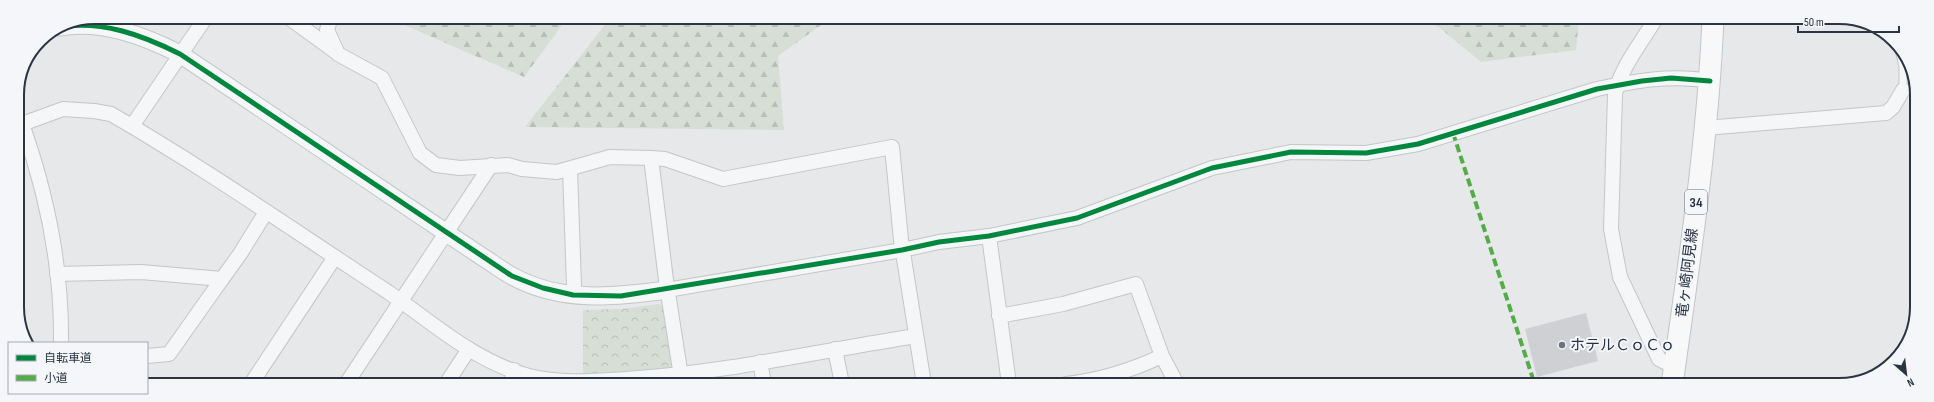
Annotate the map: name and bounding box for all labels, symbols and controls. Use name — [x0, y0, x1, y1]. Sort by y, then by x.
scale bar — [1798, 8, 1899, 34]
text: 50 m — [1804, 15, 1824, 30]
road number: 34 — [1685, 190, 1707, 214]
street label: 竜ヶ崎阿見線 — [1673, 227, 1702, 319]
place label: ホテルＣｏＣｏ — [1570, 336, 1675, 355]
marker: ホテルＣｏＣｏ — [1557, 340, 1567, 350]
legend — [8, 342, 148, 394]
text: 自転車道 — [44, 351, 92, 366]
north arrow — [1886, 354, 1926, 394]
text: 小道 — [44, 371, 68, 386]
text: N — [1905, 375, 1916, 390]

